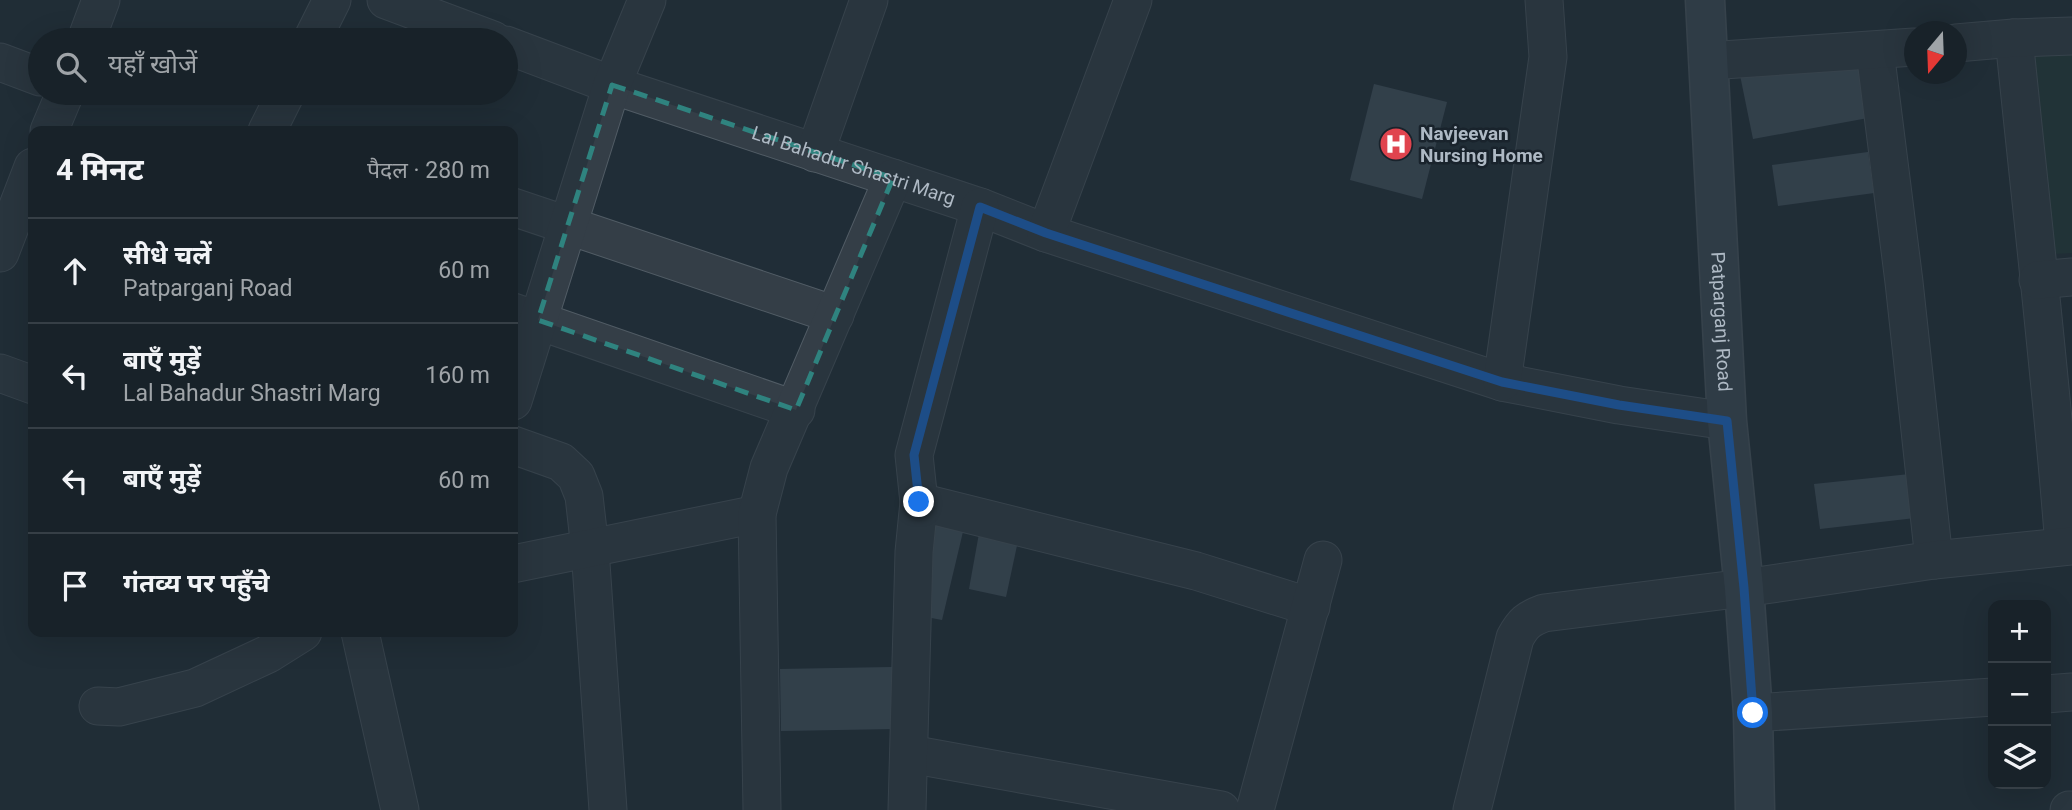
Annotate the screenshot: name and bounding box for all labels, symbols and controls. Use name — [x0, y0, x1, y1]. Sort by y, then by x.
north arrow — [1904, 21, 1967, 84]
search box — [28, 28, 518, 105]
icon: search — [52, 48, 90, 86]
text: यहाँ खोजें — [108, 49, 197, 79]
street label: Lal Bahadur Shastri Marg — [749, 121, 958, 210]
place label: Navjeevan Nursing Home — [1420, 122, 1543, 167]
hospital icon: Navjeevan Nursing Home — [1377, 125, 1415, 163]
text: 4 मिनट — [56, 152, 144, 187]
text: पैदल · 280 m — [367, 157, 490, 184]
text: सीधे चलें — [123, 240, 211, 270]
street label: Patparganj Road — [1706, 251, 1736, 392]
icon: ahead — [56, 252, 94, 290]
text: 60 m — [438, 257, 490, 284]
text: Patparganj Road — [123, 275, 293, 302]
text: बाएँ मुड़ें — [123, 345, 201, 375]
icon: left — [56, 357, 94, 395]
text: 160 m — [425, 362, 490, 389]
text: Lal Bahadur Shastri Marg — [123, 380, 381, 407]
icon: left — [56, 462, 94, 500]
text: बाएँ मुड़ें — [123, 463, 201, 493]
text: 60 m — [438, 467, 490, 494]
route end — [903, 486, 934, 517]
icon: arrive — [56, 567, 94, 605]
text: गंतव्य पर पहुँचे — [123, 568, 270, 598]
map controls — [1988, 600, 2051, 789]
button: + — [1988, 600, 2051, 663]
button: − — [1988, 663, 2051, 726]
route start — [1737, 697, 1768, 728]
button: layers — [1988, 726, 2051, 789]

